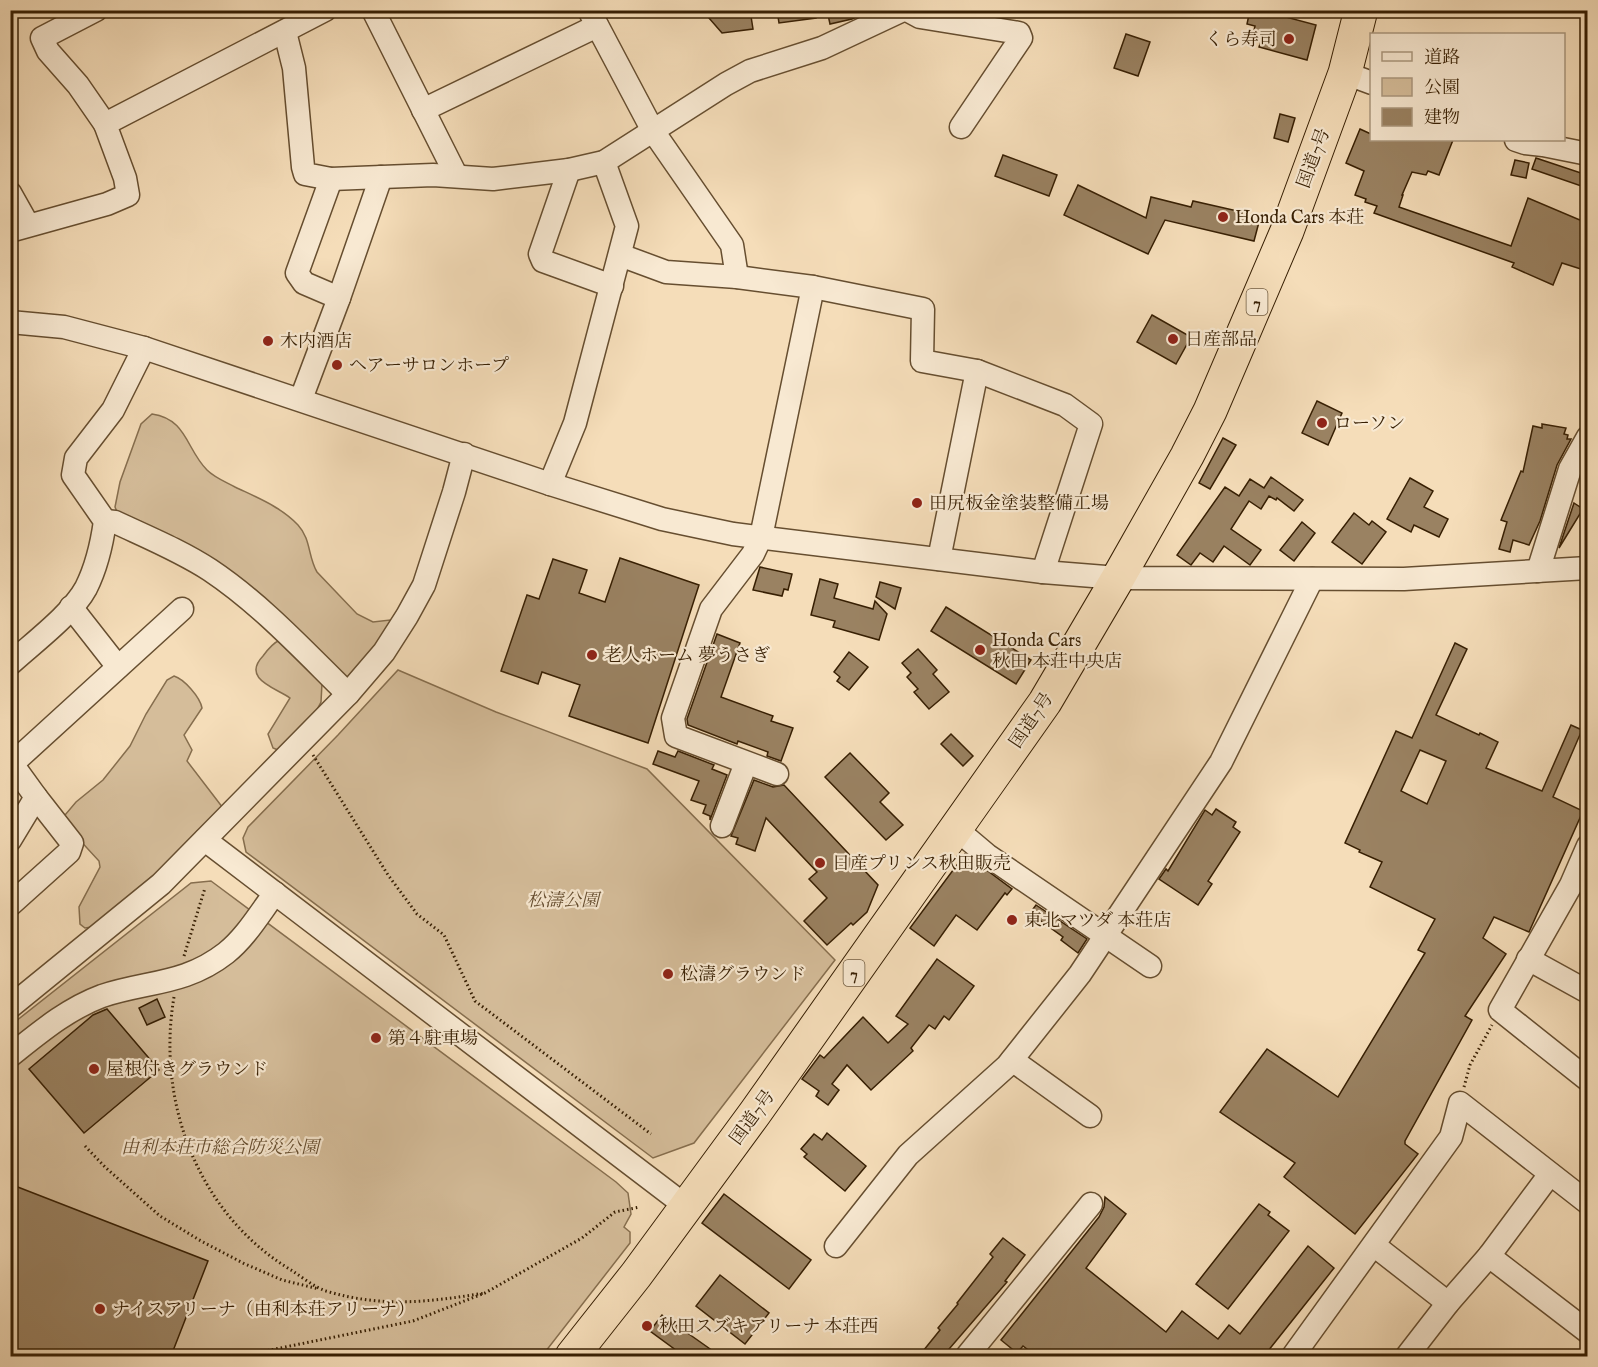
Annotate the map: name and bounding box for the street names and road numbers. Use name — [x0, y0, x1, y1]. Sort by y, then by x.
street label: 国道7号 — [1293, 125, 1336, 192]
road number: 7 — [1246, 289, 1268, 315]
street label: 国道7号 — [1005, 689, 1059, 753]
road number: 7 — [844, 960, 864, 986]
street label: 国道7号 — [726, 1086, 781, 1150]

